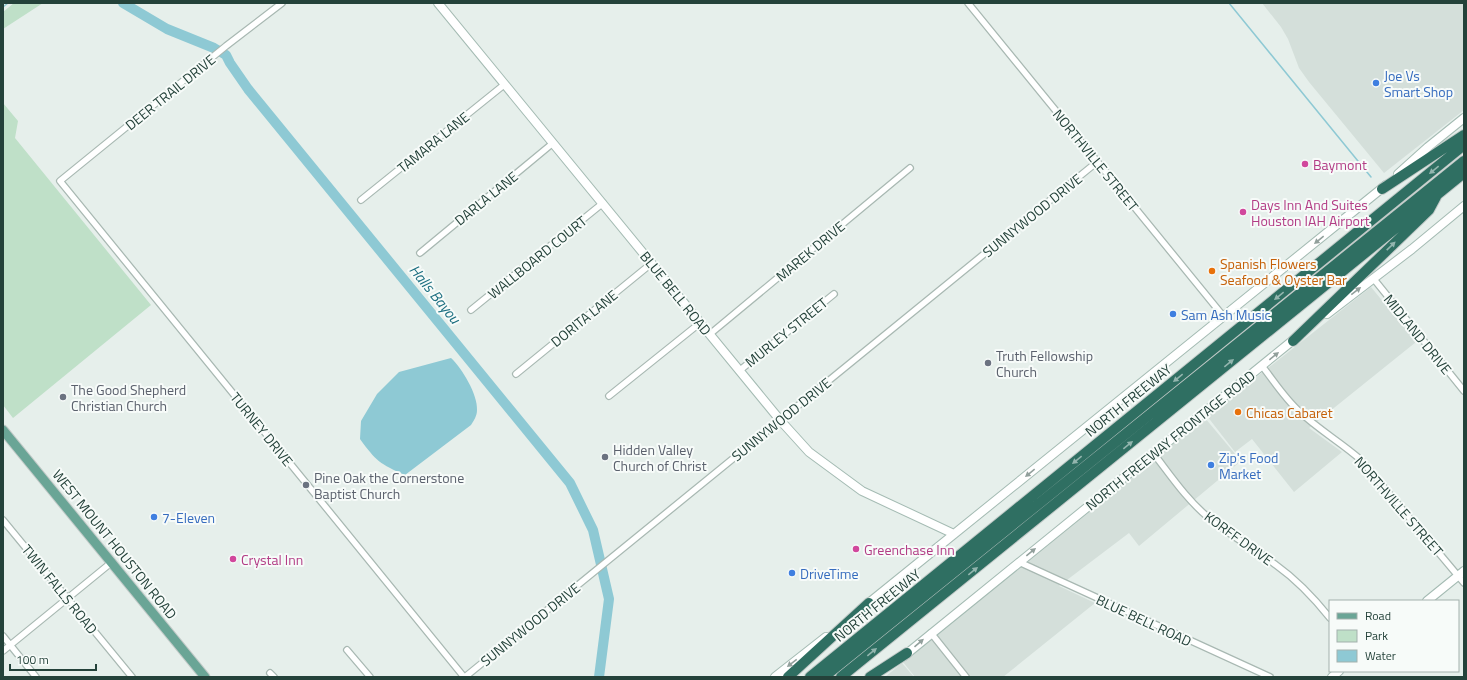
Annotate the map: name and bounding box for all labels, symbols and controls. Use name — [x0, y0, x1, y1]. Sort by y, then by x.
street label: DEER TRAIL DRIVE — [120, 49, 220, 135]
place label: Joe Vs Smart Shop — [1384, 65, 1453, 102]
marker: Joe Vs Smart Shop — [1371, 78, 1381, 88]
street label: NORTHVILLE STREET — [1048, 104, 1144, 216]
street label: TAMARA LANE — [392, 106, 474, 178]
place label: Baymont — [1313, 154, 1367, 175]
marker: Baymont — [1300, 159, 1310, 169]
one-way arrow — [1428, 165, 1439, 174]
street label: DARLA LANE — [450, 166, 522, 230]
street label: SUNNYWOOD DRIVE — [978, 168, 1087, 262]
place label: Days Inn And Suites Houston IAH Airport — [1251, 194, 1370, 231]
marker: Days Inn And Suites Houston IAH Airport — [1238, 207, 1248, 217]
street label: WALLBOARD COURT — [483, 210, 592, 304]
street label: MAREK DRIVE — [771, 216, 849, 286]
one-way arrow — [1314, 235, 1325, 244]
one-way arrow — [1386, 241, 1396, 251]
street label: BLUE BELL ROAD — [635, 246, 717, 340]
place label: Spanish Flowers Seafood & Oyster Bar — [1220, 253, 1347, 290]
water label: Halls Bayou — [404, 259, 467, 330]
marker: Spanish Flowers Seafood & Oyster Bar — [1207, 266, 1217, 276]
street label: DORITA LANE — [546, 284, 622, 352]
one-way arrow — [1351, 286, 1362, 295]
street label: MIDLAND DRIVE — [1379, 289, 1457, 379]
one-way arrow — [1273, 291, 1284, 300]
street label: MURLEY STREET — [740, 292, 832, 372]
place label: Sam Ash Music — [1181, 304, 1271, 325]
marker: Sam Ash Music — [1168, 309, 1178, 319]
place label: Truth Fellowship Church — [996, 345, 1093, 382]
one-way arrow — [1268, 352, 1279, 361]
marker: Truth Fellowship Church — [983, 358, 993, 368]
street label: NORTH FREEWAY — [1080, 358, 1176, 441]
one-way arrow — [1223, 358, 1234, 367]
street label: NORTH FREEWAY FRONTAGE ROAD — [1081, 365, 1259, 515]
street label: SUNNYWOOD DRIVE — [727, 372, 836, 466]
one-way arrow — [1172, 373, 1183, 382]
place label: The Good Shepherd Christian Church — [71, 379, 186, 416]
street label: TURNEY DRIVE — [226, 387, 299, 471]
marker: The Good Shepherd Christian Church — [58, 392, 68, 402]
place label: Chicas Cabaret — [1246, 402, 1333, 423]
marker: Chicas Cabaret — [1233, 407, 1243, 417]
place label: Hidden Valley Church of Christ — [613, 439, 707, 476]
one-way arrow — [1122, 440, 1133, 449]
place label: Zip's Food Market — [1219, 447, 1278, 484]
street label: NORTHVILLE STREET — [1350, 451, 1449, 561]
marker: Hidden Valley Church of Christ — [600, 452, 610, 462]
one-way arrow — [1071, 455, 1082, 464]
marker: Zip's Food Market — [1206, 460, 1216, 470]
street label: WEST MOUNT HOUSTON ROAD — [48, 465, 182, 623]
place label: Pine Oak the Cornerstone Baptist Church — [314, 467, 464, 504]
one-way arrow — [1024, 469, 1035, 478]
marker: Pine Oak the Cornerstone Baptist Church — [301, 480, 311, 490]
street label: KORFF DRIVE — [1200, 506, 1278, 570]
place label: 7-Eleven — [162, 507, 215, 528]
marker: 7-Eleven — [149, 512, 159, 522]
place label: Greenchase Inn — [864, 539, 955, 560]
street label: TWIN FALLS ROAD — [17, 540, 103, 638]
marker: Greenchase Inn — [851, 544, 861, 554]
one-way arrow — [1025, 548, 1036, 557]
place label: Crystal Inn — [241, 549, 303, 570]
marker: Crystal Inn — [228, 554, 238, 564]
place label: DriveTime — [800, 563, 859, 584]
street label: NORTH FREEWAY — [829, 563, 925, 646]
one-way arrow — [967, 566, 978, 575]
marker: DriveTime — [787, 568, 797, 578]
street label: SUNNYWOOD DRIVE — [476, 577, 585, 671]
street label: BLUE BELL ROAD — [1093, 589, 1195, 651]
legend — [1329, 600, 1459, 672]
text: Road — [1365, 606, 1391, 625]
text: Park — [1365, 626, 1388, 645]
one-way arrow — [914, 638, 924, 647]
scale bar — [10, 646, 96, 672]
text: Water — [1365, 646, 1396, 665]
one-way arrow — [866, 648, 877, 657]
text: 100 m — [16, 650, 49, 669]
one-way arrow — [786, 659, 797, 668]

